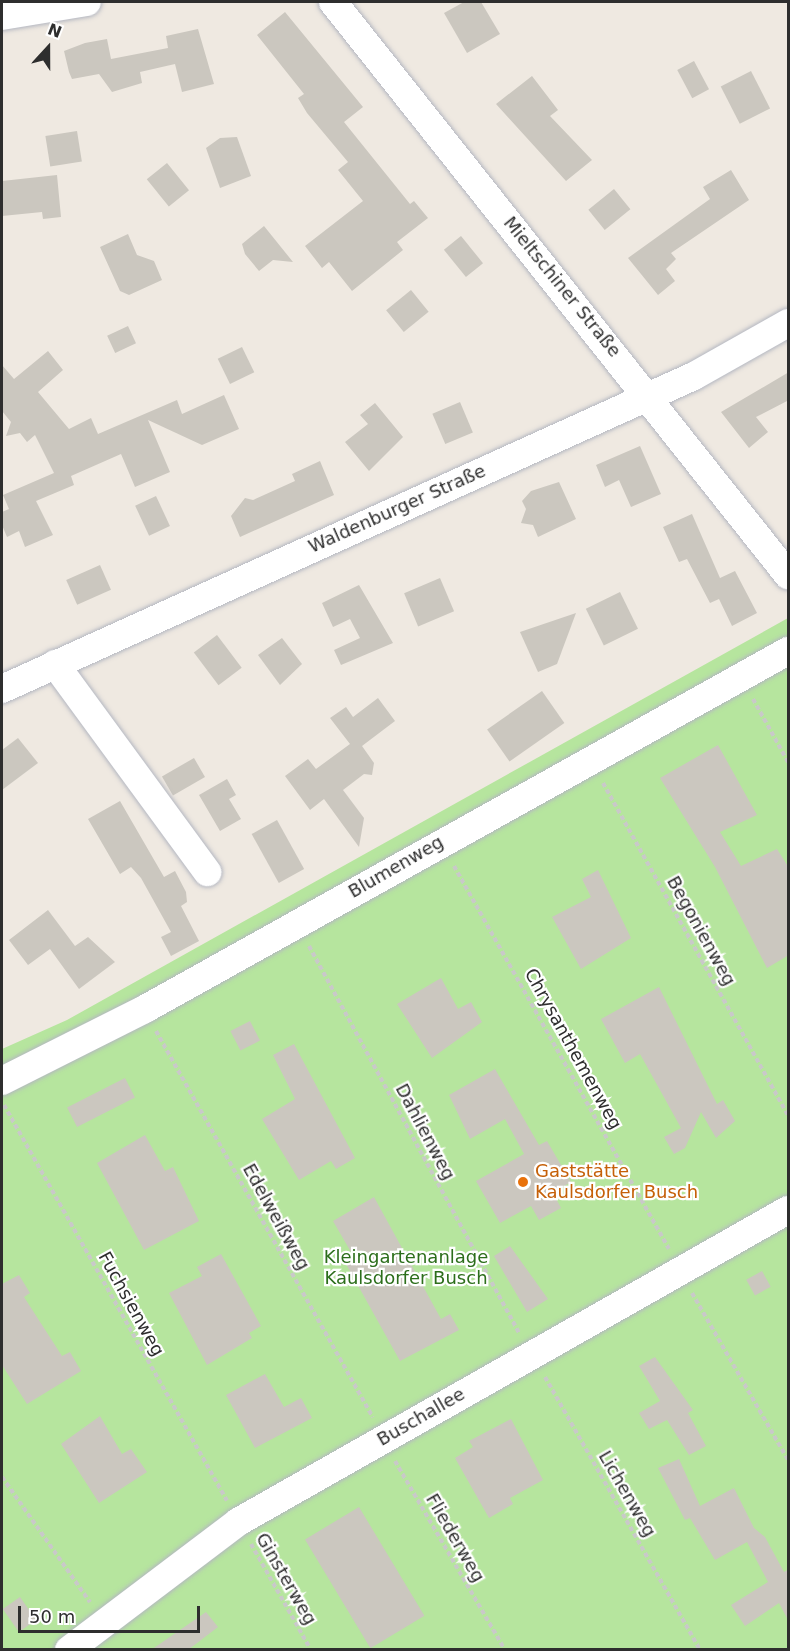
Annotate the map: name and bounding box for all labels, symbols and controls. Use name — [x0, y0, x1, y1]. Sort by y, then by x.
north arrow — [18, 18, 78, 78]
text: N — [45, 19, 64, 42]
street label: Mieltschiner Straße — [499, 212, 625, 362]
street label: Waldenburger Straße — [305, 460, 489, 558]
street label: Blumenweg — [345, 831, 447, 903]
street label: Begonienweg — [662, 872, 740, 990]
street label: Chrysanthemenweg — [520, 965, 626, 1133]
street label: Dahlienweg — [391, 1080, 459, 1184]
street label: Edelweißweg — [238, 1160, 314, 1274]
place label: Gaststätte Kaulsdorfer Busch — [535, 1161, 698, 1204]
marker: Gaststätte Kaulsdorfer Busch — [516, 1175, 530, 1189]
park label: Kleingartenanlage Kaulsdorfer Busch — [324, 1247, 488, 1290]
street label: Fuchsienweg — [93, 1248, 169, 1360]
street label: Buschallee — [373, 1383, 469, 1451]
street label: Lichenweg — [594, 1447, 660, 1541]
street label: Fliederweg — [421, 1490, 489, 1586]
street label: Ginsterweg — [251, 1529, 321, 1629]
scale bar — [21, 1594, 202, 1632]
text: 50 m — [29, 1606, 75, 1627]

